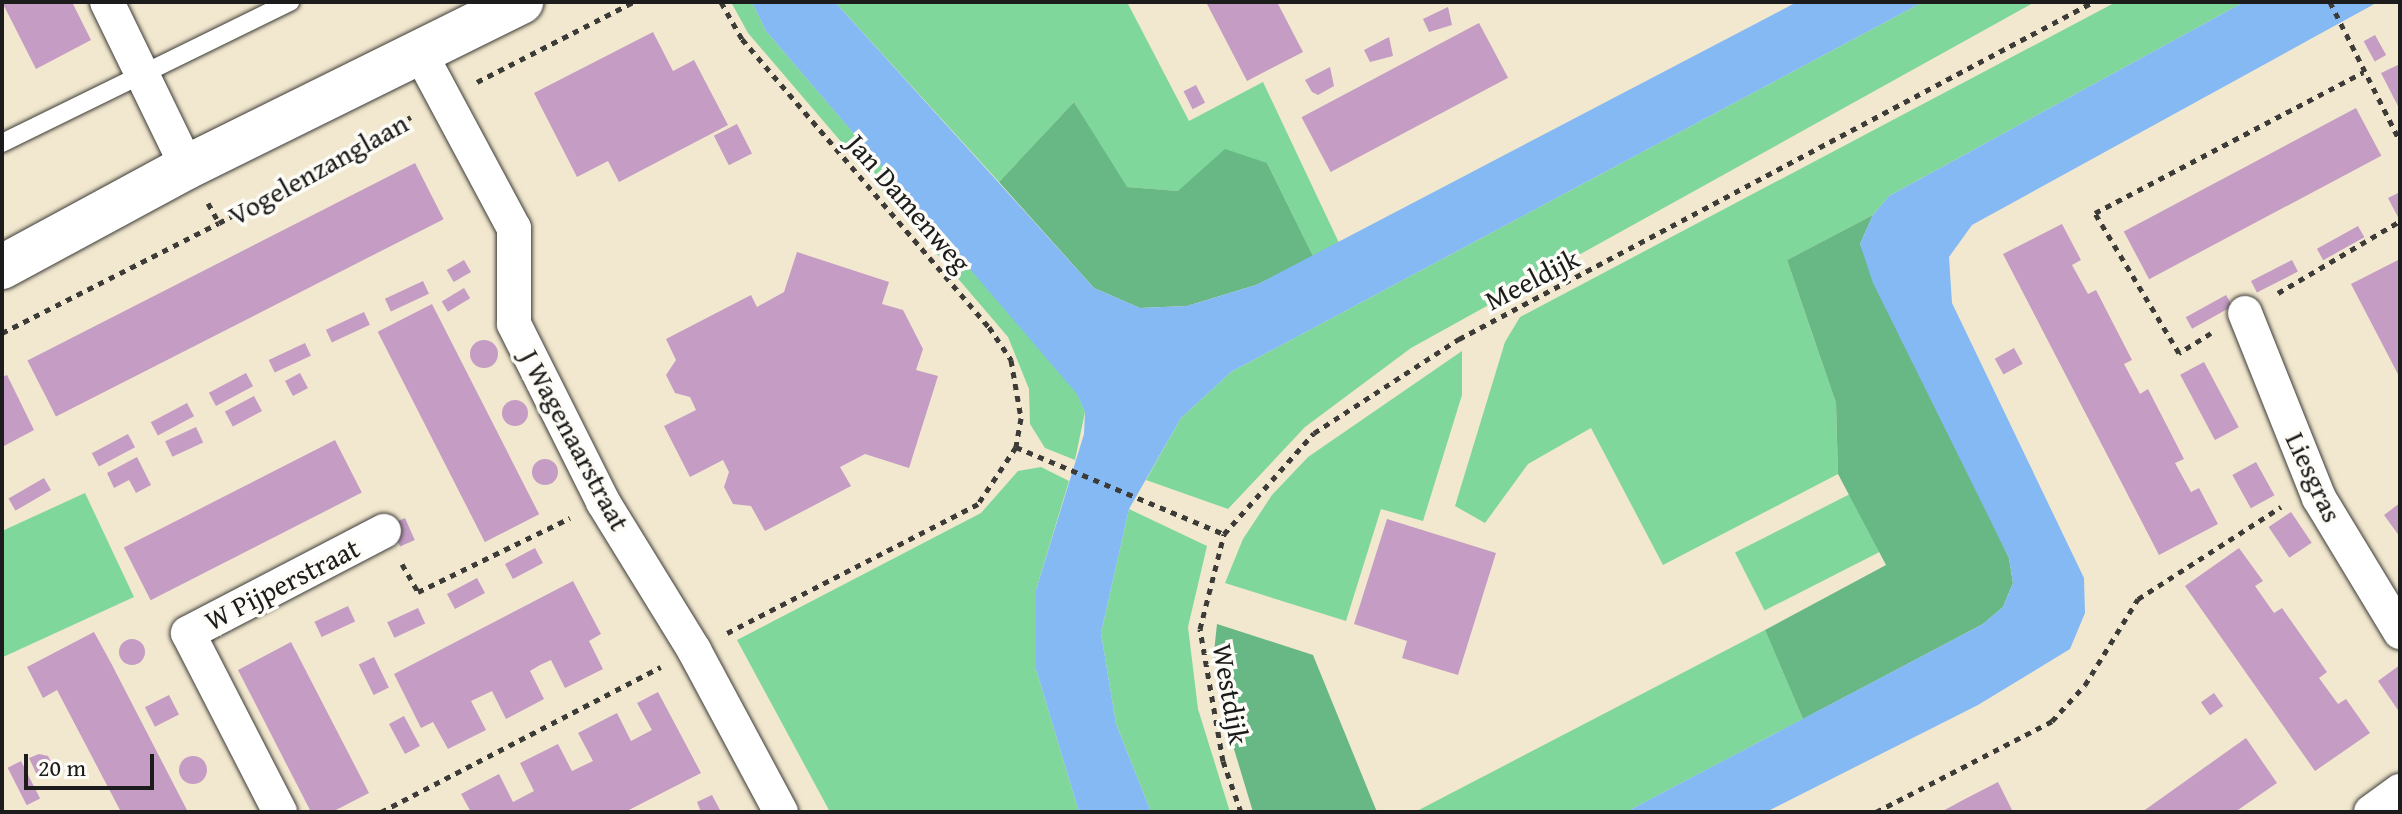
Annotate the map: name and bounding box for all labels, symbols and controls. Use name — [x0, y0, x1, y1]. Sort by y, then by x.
street label: Vogelenzanglaan — [222, 106, 414, 232]
street label: Jan Damenweg — [840, 127, 978, 279]
street label: Meeldijk — [1479, 241, 1585, 317]
street label: J Wagenaarstraat — [513, 344, 637, 536]
street label: Liesgras — [2279, 427, 2349, 527]
street label: W Pijperstraat — [199, 531, 365, 637]
street label: Westdijk — [1206, 641, 1256, 747]
scale bar — [28, 738, 158, 788]
text: 20 m — [38, 750, 86, 785]

